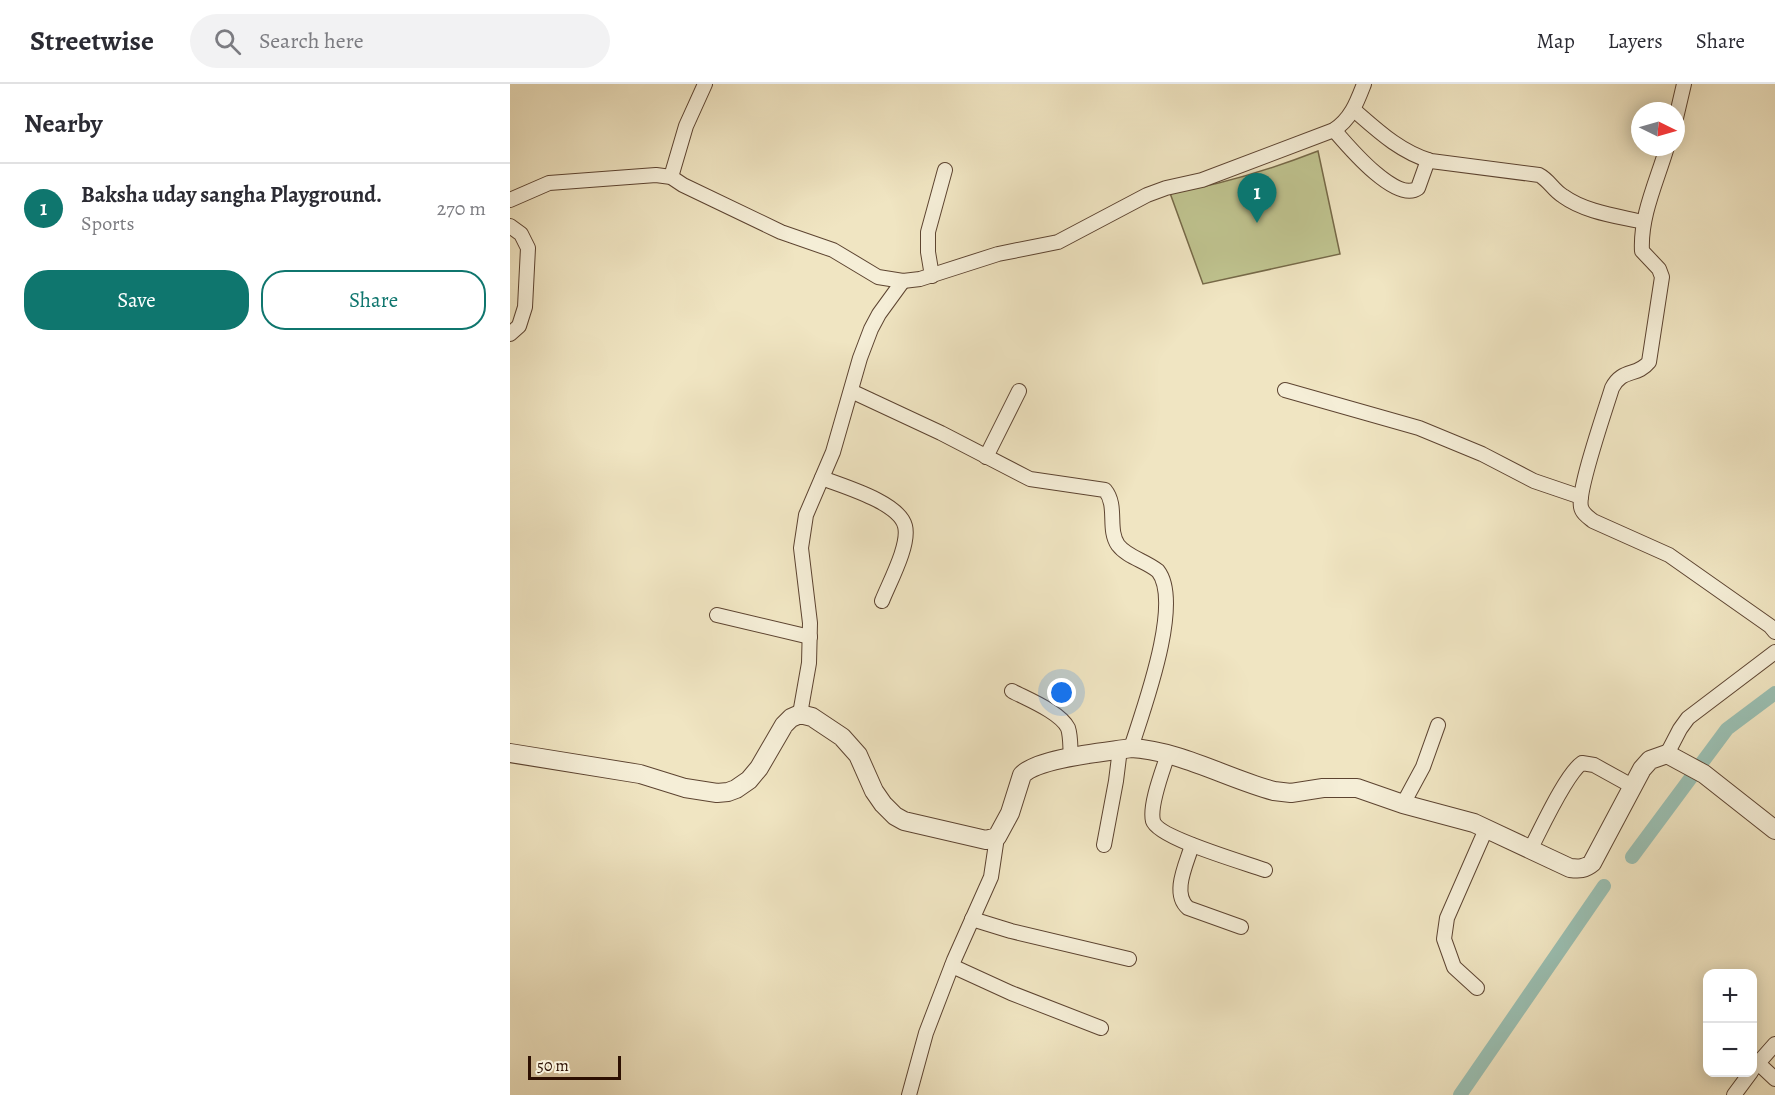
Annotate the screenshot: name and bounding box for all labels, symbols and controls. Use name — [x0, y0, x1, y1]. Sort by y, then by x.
search box — [190, 14, 610, 68]
text: Streetwise — [30, 22, 154, 60]
icon: search — [211, 25, 244, 58]
text: Search here — [259, 26, 364, 56]
text: Map — [1536, 27, 1575, 55]
text: Layers — [1608, 27, 1663, 55]
text: Share — [1696, 27, 1745, 55]
north arrow — [1631, 102, 1685, 156]
text: Nearby — [24, 106, 103, 141]
pin: 1 — [1238, 174, 1276, 223]
text: Baksha uday sangha Playground. — [81, 180, 382, 210]
text: 1 — [40, 195, 47, 222]
text: 270 m — [437, 195, 486, 222]
text: Sports — [81, 210, 134, 237]
button: Save — [24, 270, 249, 330]
button: Share — [261, 270, 486, 330]
your location — [1047, 678, 1076, 707]
map controls — [1703, 969, 1757, 1077]
button: + — [1703, 969, 1757, 1023]
button: − — [1703, 1023, 1757, 1077]
scale bar — [528, 1053, 621, 1080]
text: 50 m — [537, 1055, 569, 1077]

